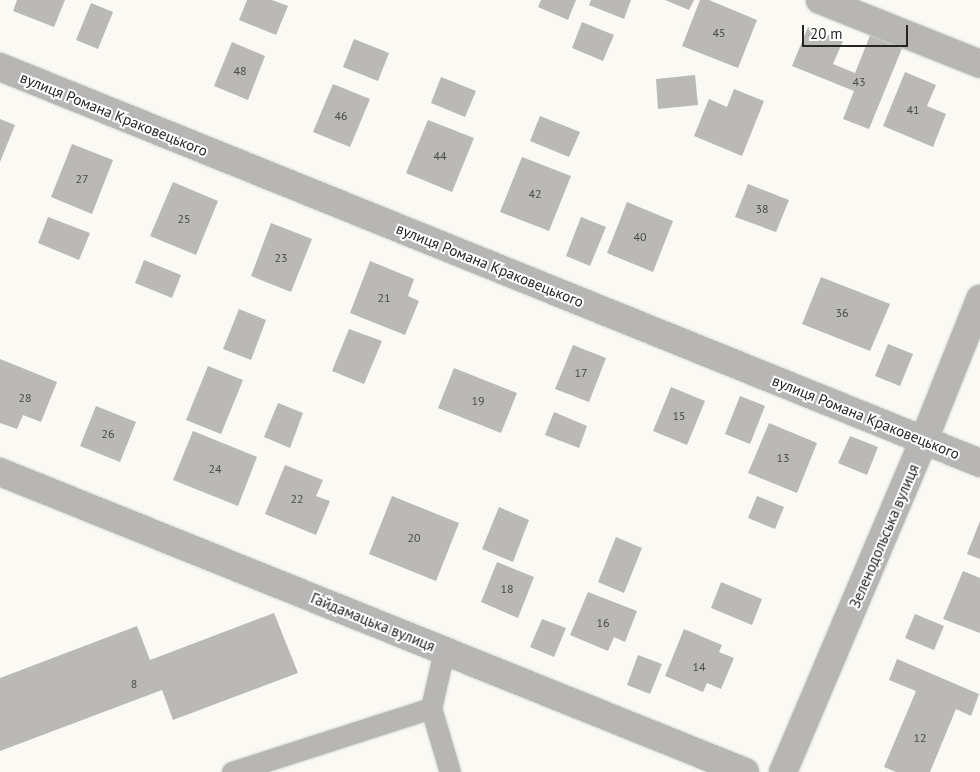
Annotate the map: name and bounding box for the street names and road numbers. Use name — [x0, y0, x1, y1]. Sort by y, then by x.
street label: вулиця Романа Краковецького — [18, 68, 210, 160]
street label: вулиця Романа Краковецького — [394, 219, 586, 311]
street label: вулиця Романа Краковецького — [770, 371, 962, 463]
street label: Зеленодольська вулиця — [845, 461, 923, 611]
street label: Гайдамацька вулиця — [308, 589, 438, 655]

